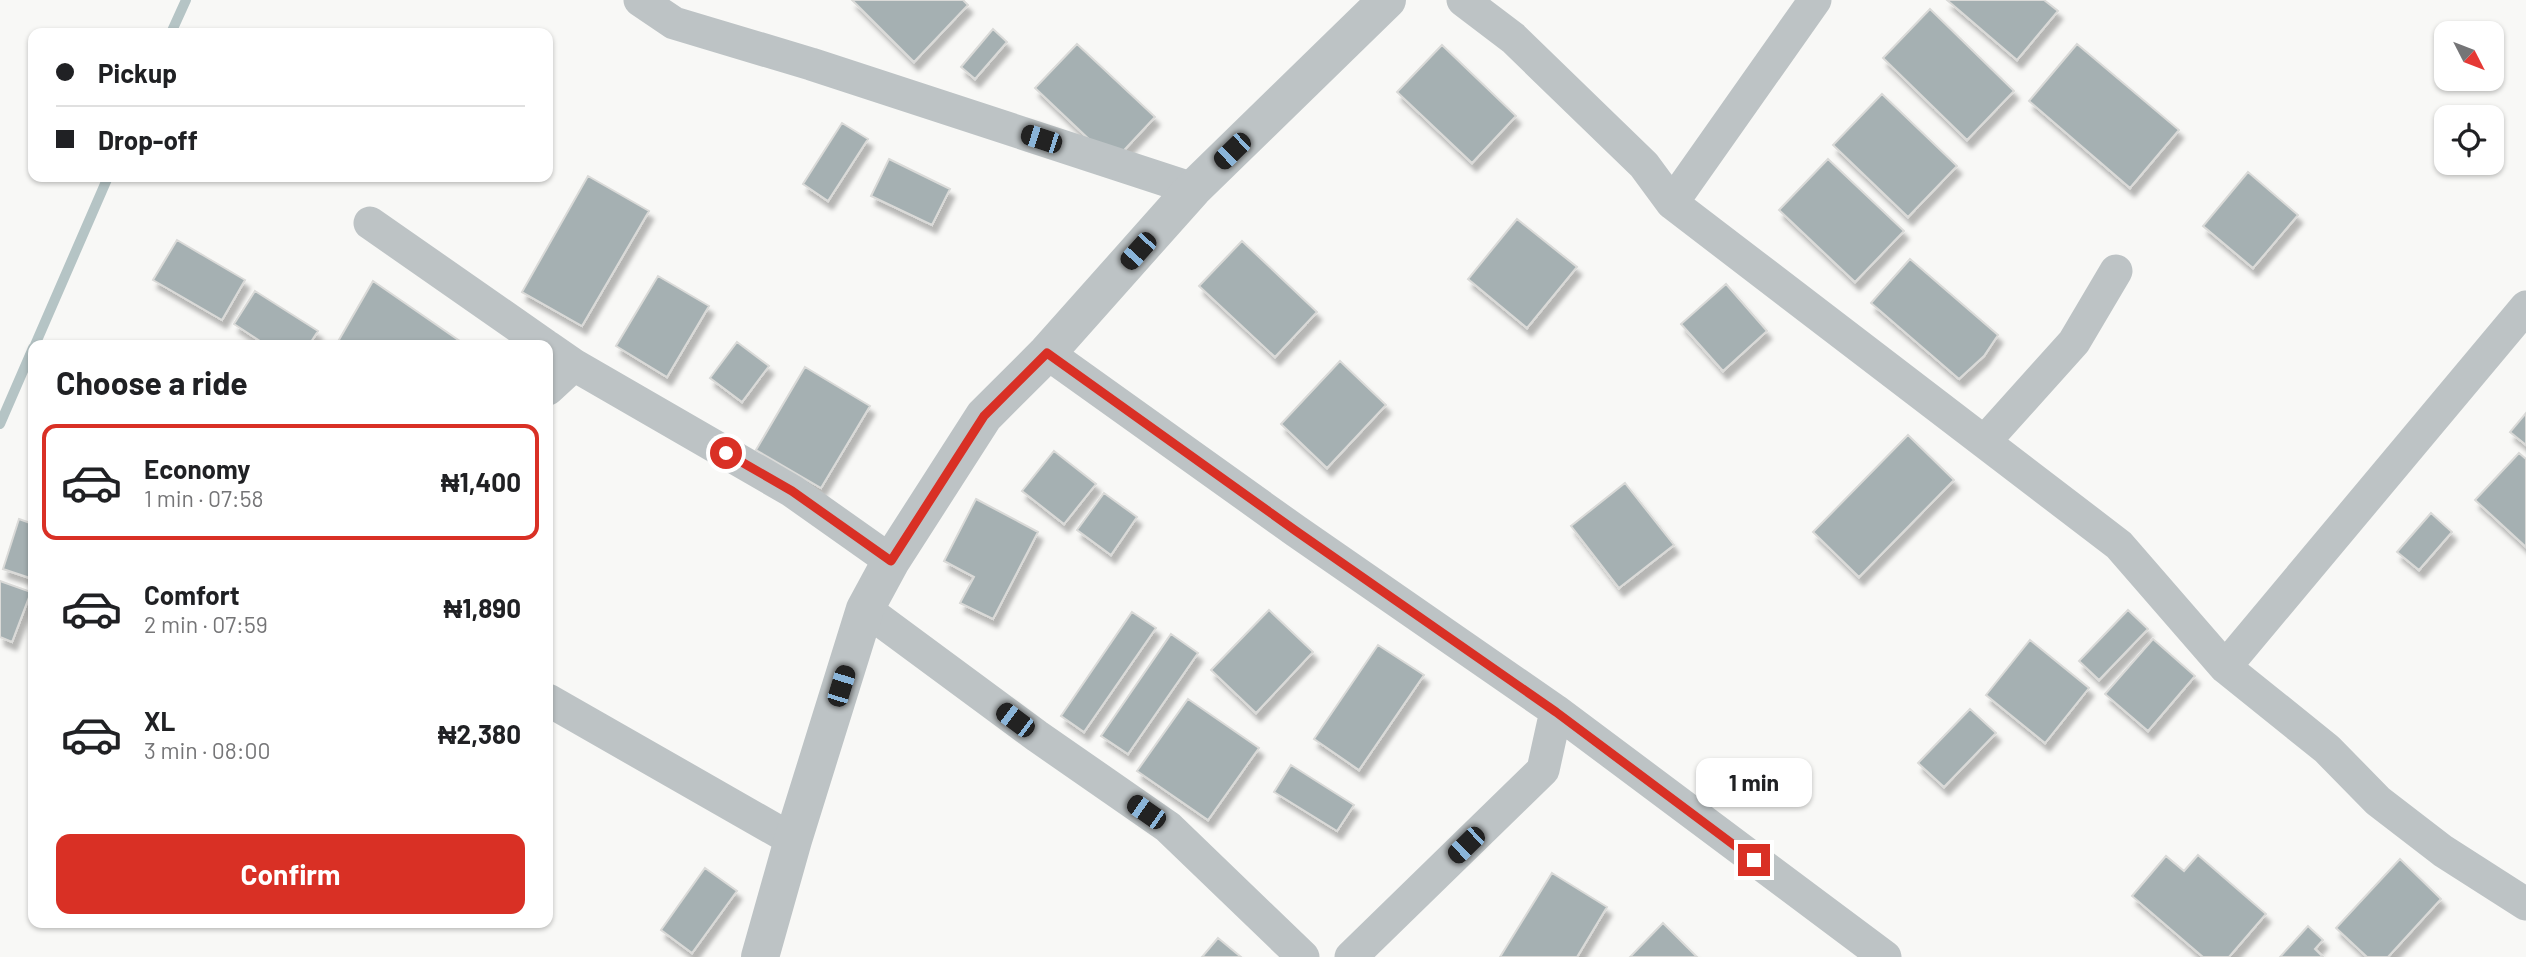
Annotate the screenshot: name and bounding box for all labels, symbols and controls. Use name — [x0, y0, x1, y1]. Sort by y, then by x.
north arrow — [2434, 21, 2504, 91]
map controls — [2434, 21, 2504, 175]
text: Pickup — [98, 57, 177, 88]
button: locate — [2434, 105, 2504, 175]
car — [1018, 123, 1065, 155]
text: Drop-off — [98, 124, 198, 155]
car — [1210, 129, 1255, 173]
car — [1117, 228, 1160, 274]
text: Choose a ride — [56, 363, 248, 401]
route start — [710, 437, 742, 469]
icon: car — [60, 451, 123, 514]
text: Economy — [144, 453, 250, 484]
text: ₦1,400 — [441, 466, 521, 497]
text: 1 min · 07:58 — [144, 484, 263, 512]
icon: car — [60, 577, 123, 640]
text: Comfort — [144, 579, 240, 610]
text: ₦1,890 — [443, 592, 521, 623]
text: 2 min · 07:59 — [144, 610, 268, 638]
car — [825, 663, 858, 709]
car — [992, 699, 1039, 741]
icon: car — [60, 703, 123, 766]
text: XL — [144, 705, 175, 736]
text: ₦2,380 — [438, 718, 521, 749]
text: 3 min · 08:00 — [144, 736, 271, 764]
callout: 1 min — [1696, 758, 1812, 808]
text: 1 min — [1729, 768, 1779, 796]
car — [1123, 791, 1170, 833]
car — [1444, 823, 1489, 867]
button: Confirm — [56, 834, 525, 914]
route end — [1738, 844, 1770, 876]

